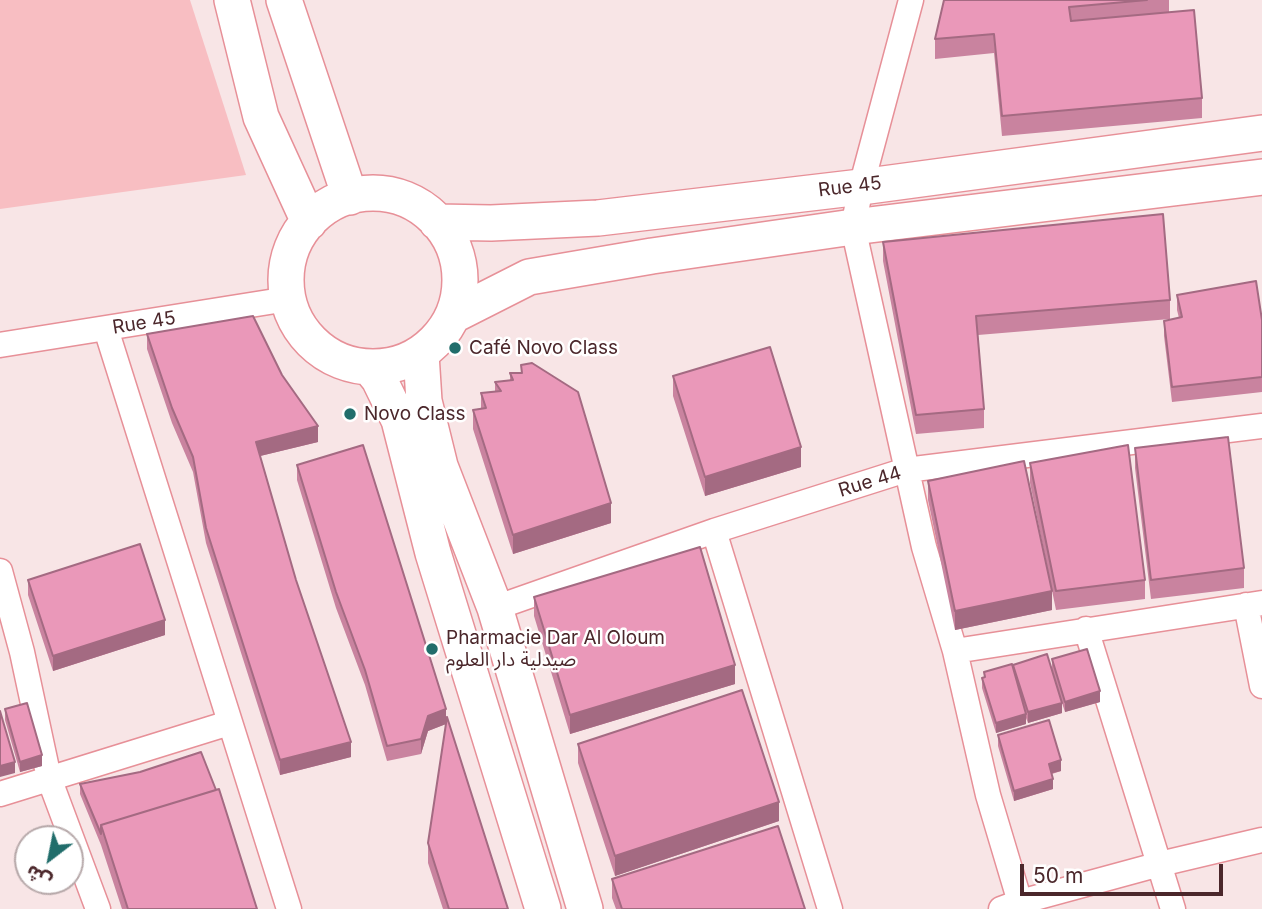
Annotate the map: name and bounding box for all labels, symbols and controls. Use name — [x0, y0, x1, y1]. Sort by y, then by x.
street label: Rue 45 — [817, 172, 883, 202]
street label: Rue 45 — [111, 307, 177, 339]
place label: Café Novo Class — [469, 337, 618, 359]
marker: Café Novo Class — [447, 340, 463, 356]
place label: Novo Class — [364, 403, 466, 425]
marker: Novo Class — [342, 406, 358, 422]
street label: Rue 44 — [836, 462, 904, 502]
place label: Pharmacie Dar Al Oloum صيدلية دار العلوم — [446, 627, 665, 671]
marker: Pharmacie Dar Al Oloum صيدلية دار العلوم — [424, 641, 440, 657]
north arrow — [14, 825, 84, 895]
scale bar — [1024, 850, 1227, 894]
text: ش — [22, 860, 56, 893]
text: 50 m — [1033, 863, 1083, 888]

